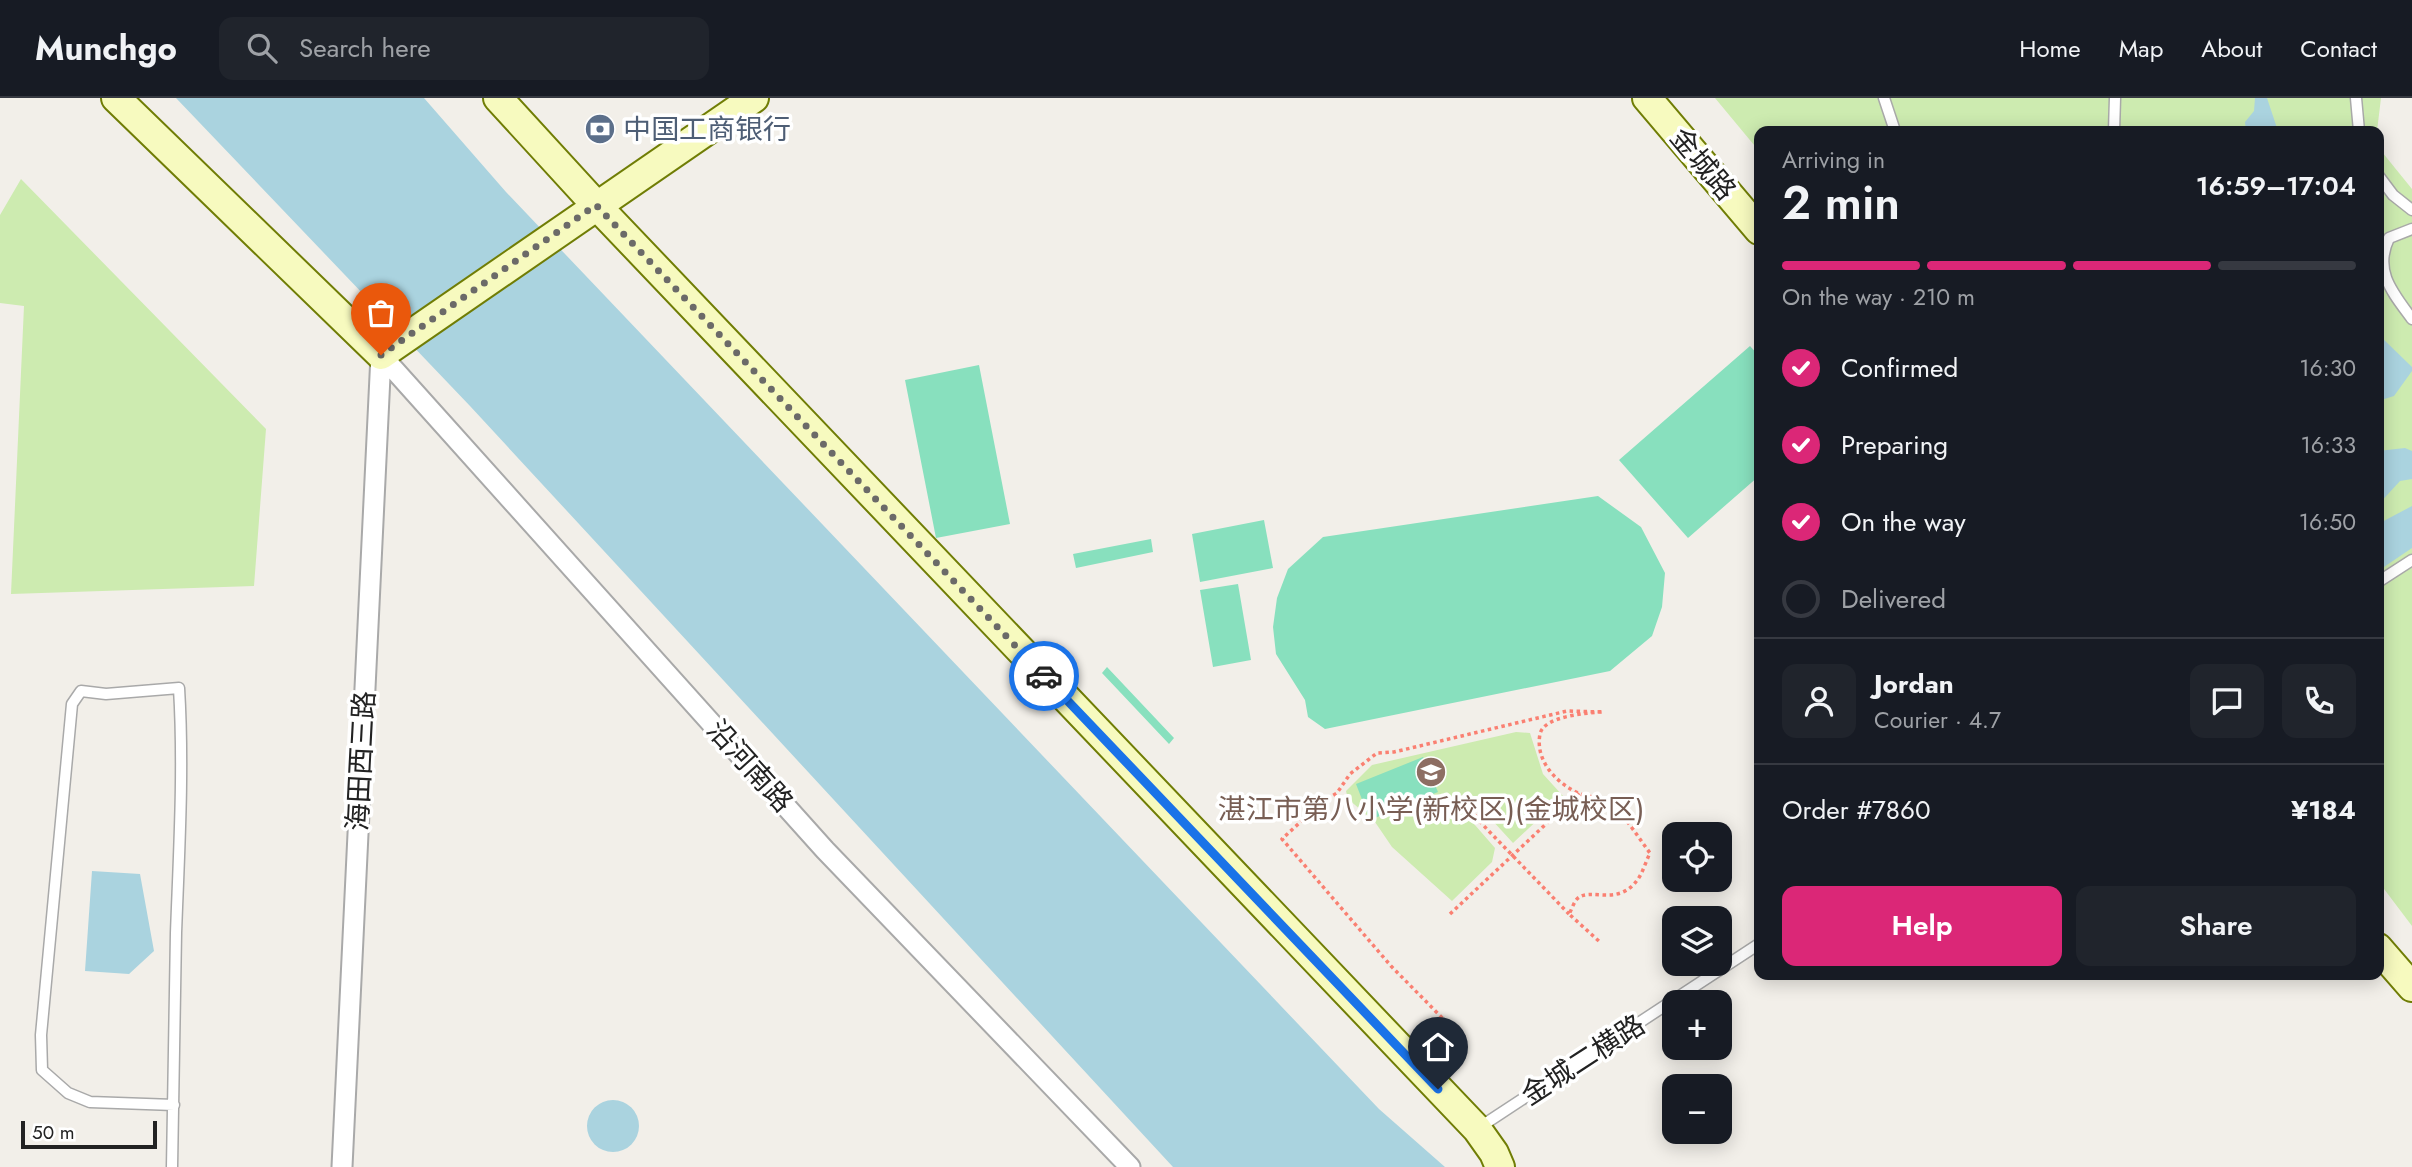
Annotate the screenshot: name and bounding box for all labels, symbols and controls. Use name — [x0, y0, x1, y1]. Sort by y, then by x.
search box — [219, 17, 709, 80]
text: Munchgo — [35, 25, 177, 72]
icon: search — [243, 29, 281, 67]
text: Search here — [299, 29, 431, 67]
text: Home — [2019, 31, 2081, 66]
text: Map — [2119, 31, 2163, 66]
text: About — [2201, 31, 2262, 66]
text: Contact — [2300, 31, 2377, 66]
place label: 中国工商银行 — [623, 109, 791, 150]
bank icon: 中国工商银行 — [583, 112, 617, 146]
street label: 金城路 — [1660, 119, 1746, 209]
text: Arriving in — [1782, 143, 1885, 177]
text: 16:59–17:04 — [2196, 167, 2356, 205]
text: 2 min — [1782, 170, 1900, 236]
text: On the way · 210 m — [1782, 280, 1975, 314]
pin — [351, 283, 411, 355]
icon: bag — [362, 294, 400, 332]
icon: check — [1782, 349, 1820, 387]
text: Confirmed — [1841, 349, 1958, 387]
text: 16:30 — [2299, 351, 2356, 385]
icon: check — [1782, 426, 1820, 464]
text: Preparing — [1841, 426, 1948, 464]
text: 16:33 — [2300, 428, 2356, 462]
icon: check — [1782, 503, 1820, 541]
text: On the way — [1841, 503, 1966, 541]
text: 16:50 — [2299, 505, 2356, 539]
text: Delivered — [1841, 580, 1946, 618]
courier — [1009, 641, 1079, 711]
icon: car — [1025, 657, 1063, 695]
button: person — [1782, 664, 1856, 738]
button: chat — [2190, 664, 2264, 738]
button: phone — [2282, 664, 2356, 738]
text: Jordan — [1874, 665, 1954, 703]
street label: 海田西三路 — [337, 690, 385, 832]
text: Courier · 4.7 — [1874, 703, 2001, 737]
street label: 沿河南路 — [697, 711, 803, 821]
school or university icon: 湛江市第八小学(新校区)(金城校区) — [1414, 755, 1448, 789]
place label: 湛江市第八小学(新校区)(金城校区) — [1218, 789, 1644, 830]
text: Order #7860 — [1782, 791, 1931, 829]
text: ¥184 — [2291, 791, 2356, 829]
map controls — [1662, 822, 1732, 1144]
button: locate — [1662, 822, 1732, 892]
button: Help — [1782, 886, 2062, 966]
button: Share — [2076, 886, 2356, 966]
button: layers — [1662, 906, 1732, 976]
button: + — [1662, 990, 1732, 1060]
street label: 金城二横路 — [1513, 1005, 1653, 1115]
pin — [1408, 1017, 1468, 1089]
icon: home — [1419, 1028, 1457, 1066]
button: − — [1662, 1074, 1732, 1144]
scale bar — [21, 1118, 158, 1150]
text: 50 m — [32, 1119, 75, 1146]

